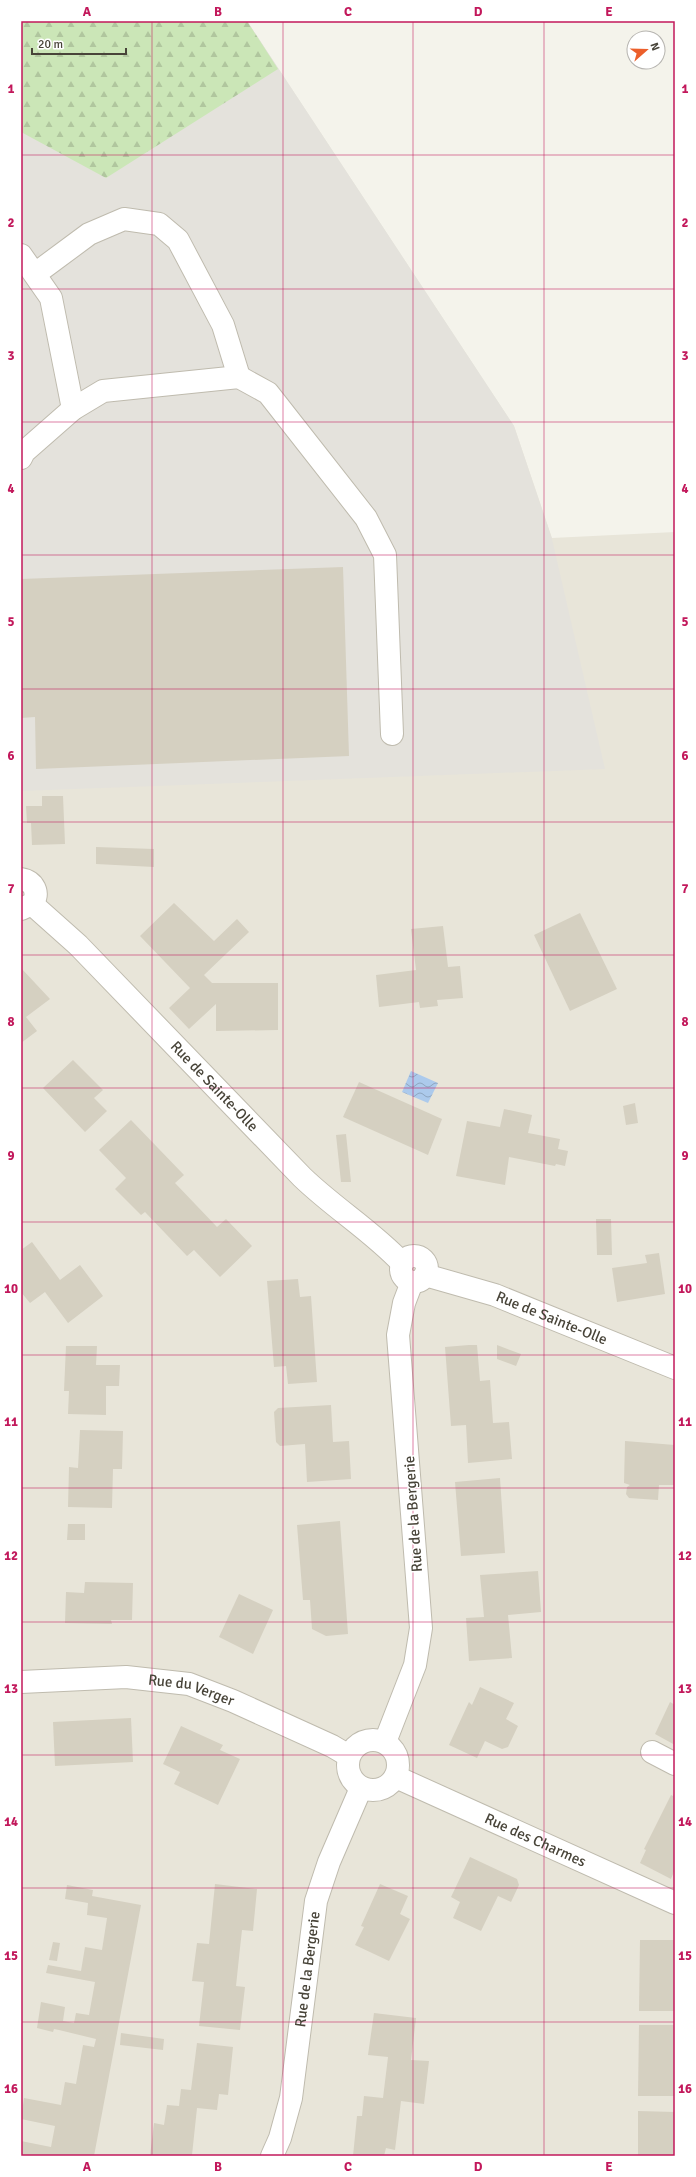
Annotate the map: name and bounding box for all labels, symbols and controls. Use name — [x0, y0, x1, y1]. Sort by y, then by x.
text: A — [83, 4, 92, 20]
text: B — [214, 4, 222, 20]
text: C — [344, 4, 352, 20]
text: D — [474, 4, 483, 20]
text: E — [605, 4, 613, 20]
scale bar — [32, 30, 126, 56]
north arrow — [626, 30, 666, 70]
text: 20 m — [38, 37, 63, 52]
text: N — [648, 41, 662, 53]
text: 1 — [7, 81, 15, 97]
text: 1 — [681, 81, 689, 97]
text: 2 — [7, 215, 15, 231]
text: 2 — [681, 215, 689, 231]
text: 3 — [7, 348, 15, 364]
text: 3 — [681, 348, 689, 364]
text: 4 — [7, 481, 15, 497]
text: 4 — [681, 481, 689, 497]
text: 5 — [7, 614, 15, 630]
text: 5 — [681, 614, 689, 630]
text: 6 — [7, 748, 15, 764]
text: 6 — [681, 748, 689, 764]
text: 7 — [7, 881, 15, 897]
text: 7 — [681, 881, 689, 897]
text: 8 — [7, 1014, 15, 1030]
text: 8 — [681, 1014, 689, 1030]
street label: Rue de Sainte-Olle — [167, 1037, 262, 1135]
text: 9 — [7, 1148, 15, 1164]
text: 9 — [681, 1148, 689, 1164]
text: 10 — [4, 1281, 18, 1297]
text: 10 — [678, 1281, 692, 1297]
street label: Rue de Sainte-Olle — [493, 1287, 610, 1349]
text: 11 — [4, 1414, 18, 1430]
text: 11 — [678, 1414, 692, 1430]
street label: Rue de la Bergerie — [400, 1455, 426, 1573]
text: 12 — [4, 1548, 18, 1564]
text: 12 — [678, 1548, 692, 1564]
street label: Rue du Verger — [147, 1671, 237, 1710]
text: 13 — [4, 1681, 18, 1697]
text: 13 — [678, 1681, 692, 1697]
street label: Rue des Charmes — [482, 1809, 589, 1871]
text: 14 — [4, 1814, 18, 1830]
text: 14 — [678, 1814, 692, 1830]
street label: Rue de la Bergerie — [291, 1910, 324, 2028]
text: 15 — [4, 1948, 18, 1964]
text: 15 — [678, 1948, 692, 1964]
text: 16 — [4, 2081, 18, 2097]
text: 16 — [678, 2081, 692, 2097]
text: A — [83, 2159, 92, 2175]
text: B — [214, 2159, 222, 2175]
text: C — [344, 2159, 352, 2175]
text: D — [474, 2159, 483, 2175]
text: E — [605, 2159, 613, 2175]

